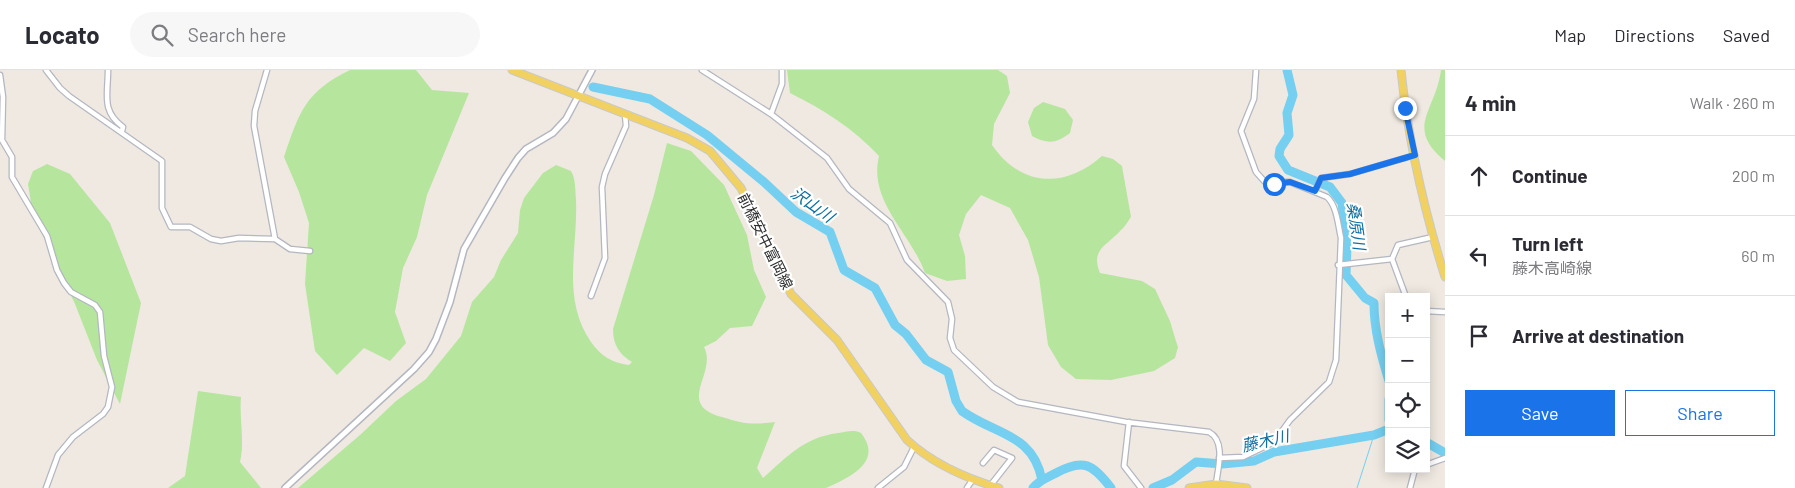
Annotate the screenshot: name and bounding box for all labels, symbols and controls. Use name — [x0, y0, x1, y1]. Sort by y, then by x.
search box — [130, 12, 480, 57]
text: Locato — [25, 20, 100, 49]
icon: search — [148, 21, 176, 49]
text: Search here — [188, 23, 286, 46]
text: Map — [1554, 24, 1586, 46]
text: Directions — [1614, 24, 1695, 46]
text: Saved — [1723, 24, 1770, 46]
text: 4 min — [1465, 90, 1516, 115]
text: Walk · 260 m — [1690, 93, 1775, 112]
route end — [1394, 97, 1417, 120]
icon: ahead — [1465, 162, 1493, 190]
text: Continue — [1512, 164, 1588, 187]
text: 200 m — [1732, 166, 1775, 185]
route start — [1263, 173, 1286, 196]
water label: 沢山川 — [788, 182, 840, 227]
street label: 前橋安中富岡線 — [735, 190, 797, 292]
water label: 桑原川 — [1344, 201, 1370, 253]
text: Turn left — [1512, 232, 1583, 255]
icon: left — [1465, 242, 1493, 270]
text: 60 m — [1741, 246, 1775, 265]
text: 藤木高崎線 — [1512, 258, 1592, 277]
map controls — [1385, 293, 1430, 473]
button: + — [1385, 293, 1430, 338]
icon: arrive — [1465, 322, 1493, 350]
text: Arrive at destination — [1512, 324, 1684, 347]
button: − — [1385, 338, 1430, 383]
button: locate — [1385, 383, 1430, 428]
button: Save — [1465, 390, 1615, 436]
button: Share — [1625, 390, 1775, 436]
water label: 藤木川 — [1239, 425, 1292, 455]
button: layers — [1385, 428, 1430, 473]

